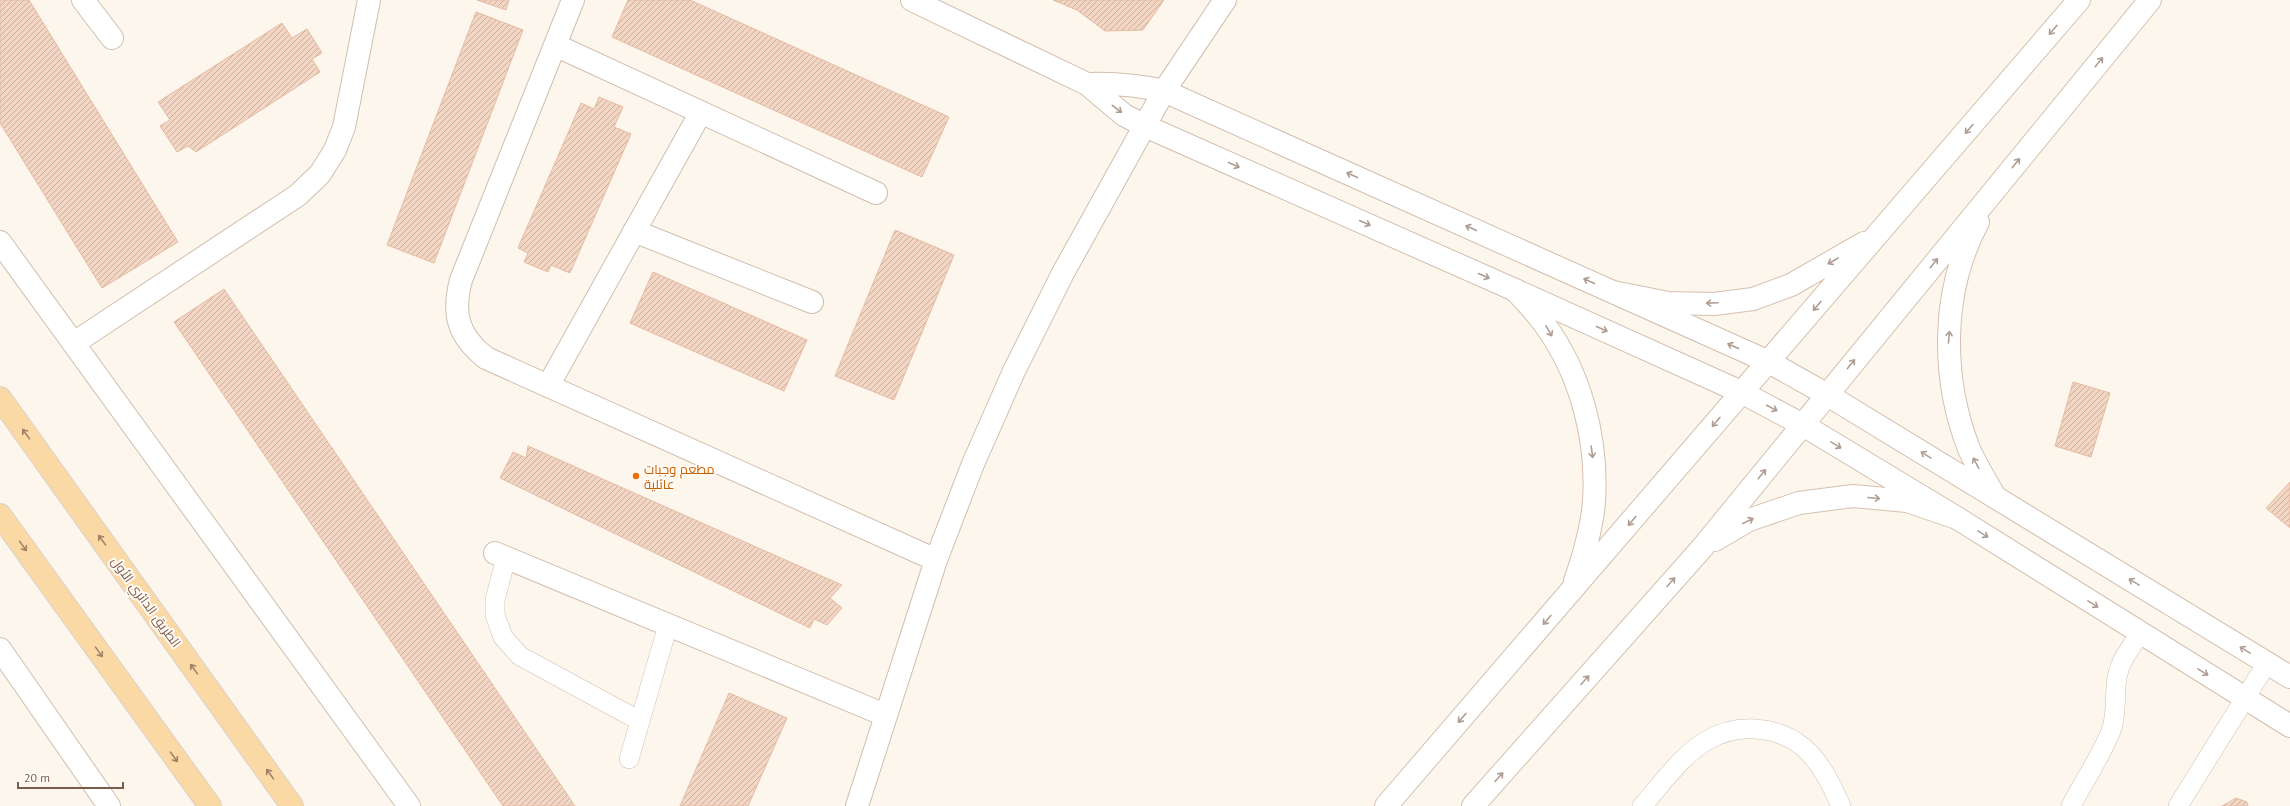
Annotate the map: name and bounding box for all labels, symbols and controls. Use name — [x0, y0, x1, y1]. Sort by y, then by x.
one-way arrow — [2049, 24, 2058, 35]
one-way arrow — [2094, 57, 2103, 68]
one-way arrow — [1111, 105, 1122, 113]
one-way arrow — [1964, 123, 1973, 134]
one-way arrow — [2012, 157, 2021, 168]
one-way arrow — [1227, 162, 1239, 169]
one-way arrow — [1347, 171, 1359, 178]
one-way arrow — [1359, 220, 1371, 228]
one-way arrow — [1465, 224, 1477, 231]
one-way arrow — [1827, 257, 1839, 265]
one-way arrow — [1929, 258, 1938, 269]
one-way arrow — [1478, 273, 1490, 280]
one-way arrow — [1584, 277, 1596, 284]
one-way arrow — [1706, 299, 1719, 307]
one-way arrow — [1812, 301, 1821, 312]
one-way arrow — [1545, 325, 1553, 337]
one-way arrow — [1596, 326, 1608, 333]
one-way arrow — [1945, 331, 1953, 344]
one-way arrow — [1728, 342, 1740, 349]
one-way arrow — [1847, 358, 1856, 369]
one-way arrow — [1766, 405, 1778, 413]
one-way arrow — [1711, 417, 1720, 427]
one-way arrow — [22, 429, 30, 440]
one-way arrow — [1830, 441, 1841, 449]
one-way arrow — [1588, 445, 1596, 458]
one-way arrow — [1920, 450, 1932, 458]
one-way arrow — [1972, 457, 1980, 469]
place label: مطعم وجبات عائلية — [644, 461, 715, 493]
one-way arrow — [1758, 469, 1767, 480]
marker: مطعم وجبات عائلية — [631, 471, 641, 481]
one-way arrow — [1867, 495, 1880, 502]
one-way arrow — [1627, 516, 1636, 526]
one-way arrow — [1742, 517, 1754, 524]
one-way arrow — [1977, 530, 1988, 538]
one-way arrow — [98, 535, 106, 546]
one-way arrow — [19, 540, 27, 551]
street label: الطريق الدائري الأول — [106, 553, 185, 652]
one-way arrow — [1667, 577, 1676, 588]
one-way arrow — [2129, 578, 2140, 586]
one-way arrow — [2087, 600, 2098, 608]
one-way arrow — [1543, 614, 1552, 625]
one-way arrow — [2239, 645, 2251, 653]
one-way arrow — [95, 646, 103, 657]
one-way arrow — [190, 663, 198, 674]
one-way arrow — [2197, 669, 2209, 677]
one-way arrow — [1580, 675, 1589, 685]
one-way arrow — [1457, 713, 1467, 723]
one-way arrow — [170, 752, 178, 763]
scale bar — [18, 764, 123, 790]
one-way arrow — [266, 769, 274, 780]
text: 20 m — [24, 770, 50, 785]
one-way arrow — [1494, 772, 1503, 782]

